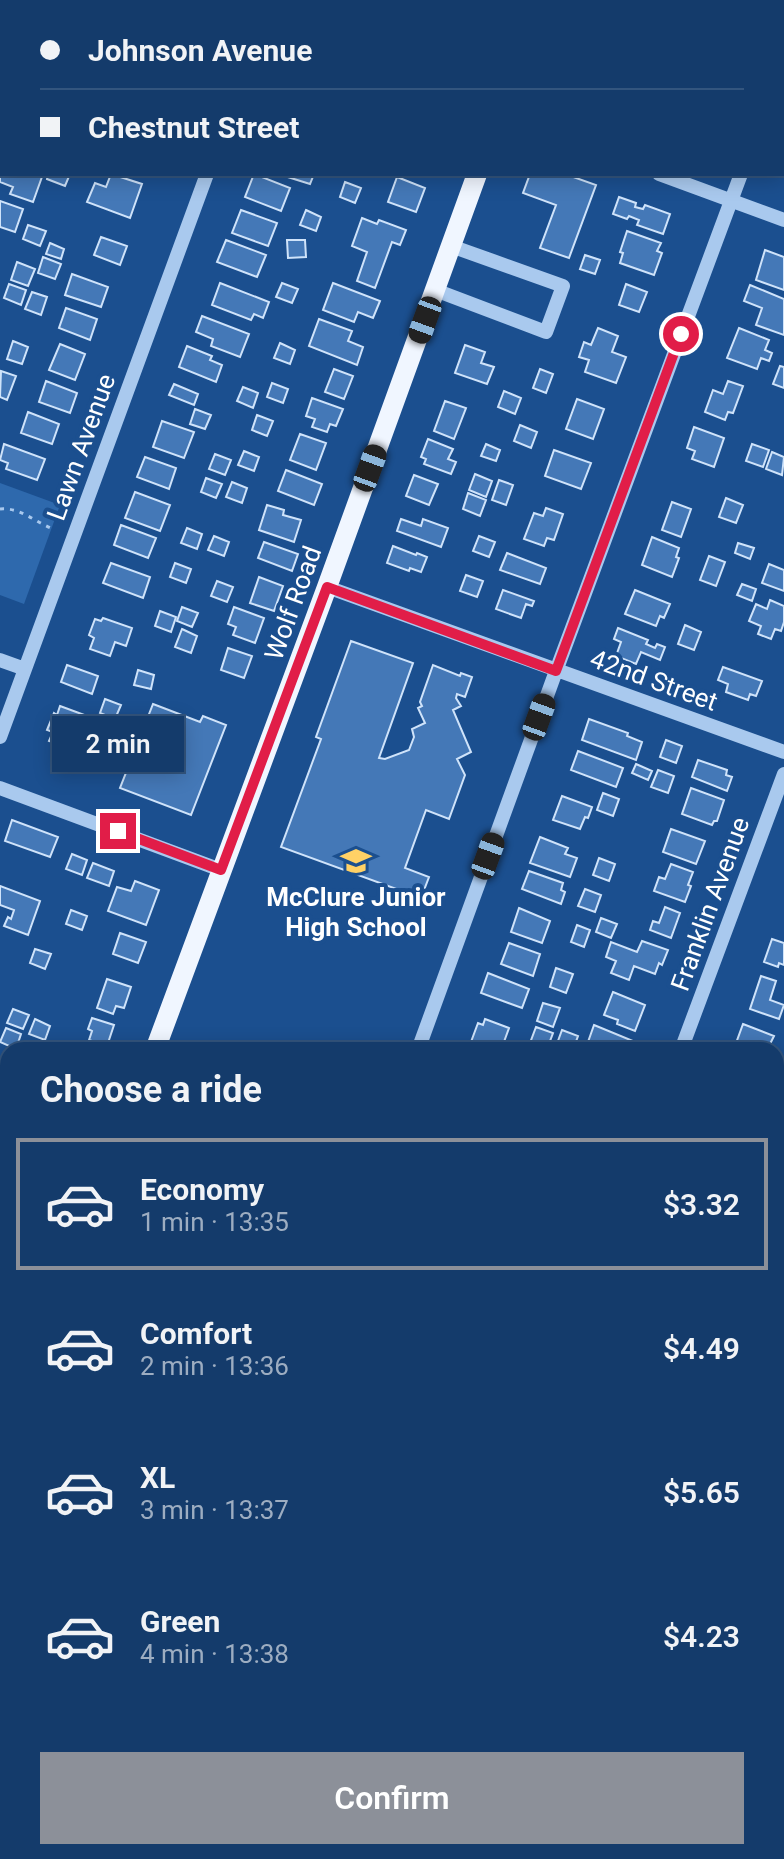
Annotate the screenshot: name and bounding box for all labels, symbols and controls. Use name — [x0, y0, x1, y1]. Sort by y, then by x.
text: Johnson Avenue — [88, 33, 312, 68]
text: Chestnut Street — [88, 110, 299, 145]
car — [406, 293, 444, 347]
route start — [663, 316, 699, 352]
street label: Lawn Avenue — [41, 370, 121, 524]
car — [351, 441, 389, 495]
street label: Wolf Road — [259, 542, 327, 664]
street label: 42nd Street — [586, 643, 722, 717]
car — [520, 690, 558, 744]
callout: 2 min — [52, 715, 184, 771]
text: 2 min — [85, 729, 151, 759]
route end — [100, 813, 136, 849]
street label: Franklin Avenue — [665, 813, 755, 995]
car — [469, 829, 507, 883]
school or university icon: McClure Junior High School — [339, 844, 373, 878]
place label: McClure Junior High School — [266, 882, 446, 942]
text: Choose a ride — [40, 1069, 262, 1111]
icon: car — [44, 1168, 116, 1240]
text: Economy — [140, 1172, 264, 1207]
text: $3.32 — [663, 1187, 740, 1222]
text: 1 min · 13:35 — [140, 1207, 289, 1237]
icon: car — [44, 1312, 116, 1384]
text: Comfort — [140, 1316, 252, 1351]
text: $4.49 — [663, 1331, 740, 1366]
text: 2 min · 13:36 — [140, 1351, 289, 1381]
icon: car — [44, 1456, 116, 1528]
text: XL — [140, 1460, 175, 1495]
text: $5.65 — [663, 1475, 740, 1510]
text: 3 min · 13:37 — [140, 1495, 289, 1525]
icon: car — [44, 1600, 116, 1672]
text: Green — [140, 1604, 220, 1639]
text: $4.23 — [663, 1619, 740, 1654]
text: 4 min · 13:38 — [140, 1639, 289, 1669]
button: Confirm — [40, 1752, 744, 1844]

